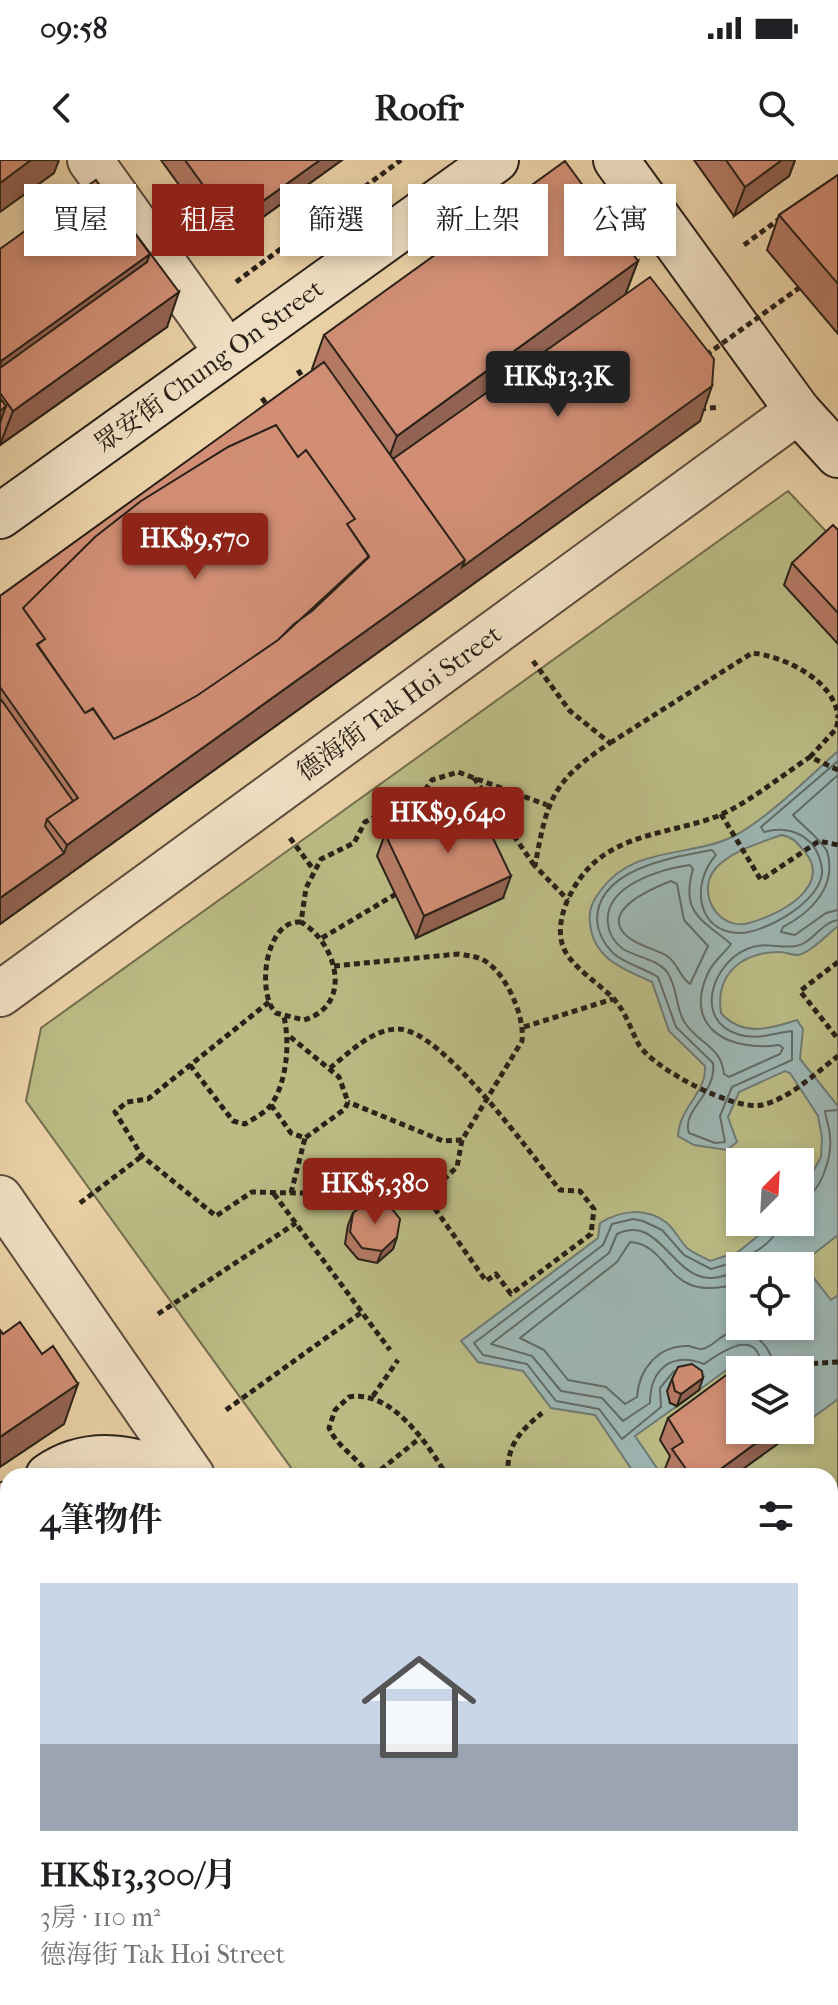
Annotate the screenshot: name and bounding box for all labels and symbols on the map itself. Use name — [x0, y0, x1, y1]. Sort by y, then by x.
street label: 眾安街 Chung On Street — [89, 272, 330, 459]
pin: HK$13.3K — [475, 351, 641, 419]
pin: HK$9,570 — [112, 513, 278, 581]
street label: 德海街 Tak Hoi Street — [291, 618, 508, 788]
pin: HK$9,640 — [365, 787, 531, 855]
north arrow — [726, 1148, 814, 1236]
pin: HK$5,380 — [292, 1158, 458, 1226]

